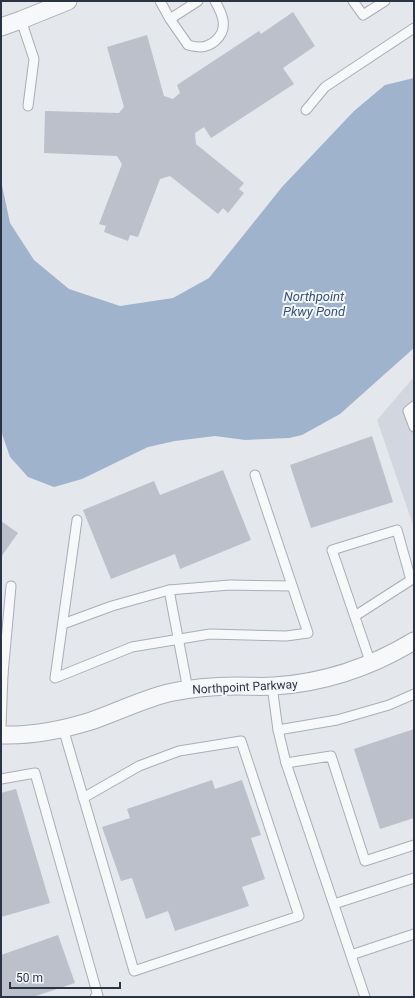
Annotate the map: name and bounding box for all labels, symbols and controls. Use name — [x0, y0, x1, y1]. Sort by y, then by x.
water label: Northpoint Pkwy Pond — [283, 289, 346, 319]
street label: Northpoint Parkway — [192, 677, 298, 697]
scale bar — [10, 964, 120, 990]
text: 50 m — [16, 971, 43, 985]

